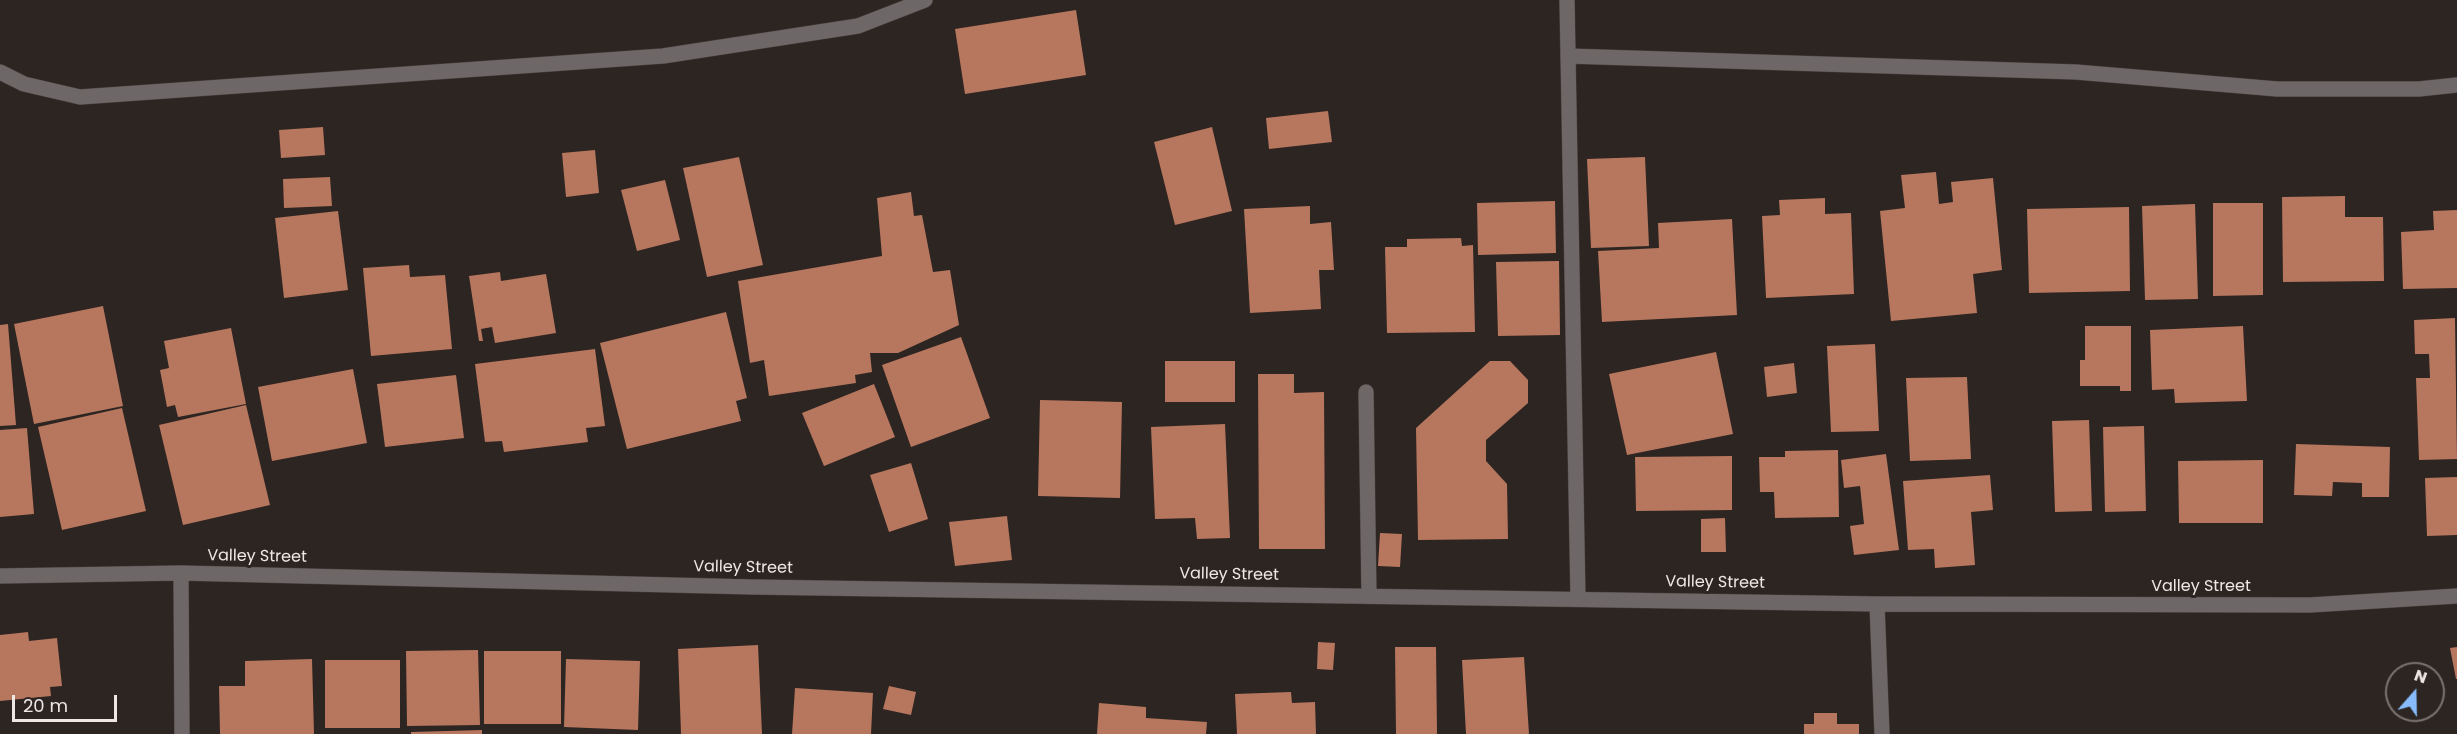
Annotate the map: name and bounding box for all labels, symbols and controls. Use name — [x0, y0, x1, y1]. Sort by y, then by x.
street label: Valley Street — [207, 547, 307, 567]
street label: Valley Street — [693, 558, 793, 578]
street label: Valley Street — [1179, 565, 1279, 585]
street label: Valley Street — [1665, 573, 1765, 593]
street label: Valley Street — [2151, 577, 2251, 597]
north arrow — [2385, 662, 2445, 722]
text: N — [2411, 664, 2430, 689]
scale bar — [15, 683, 120, 721]
text: 20 m — [23, 693, 68, 718]

